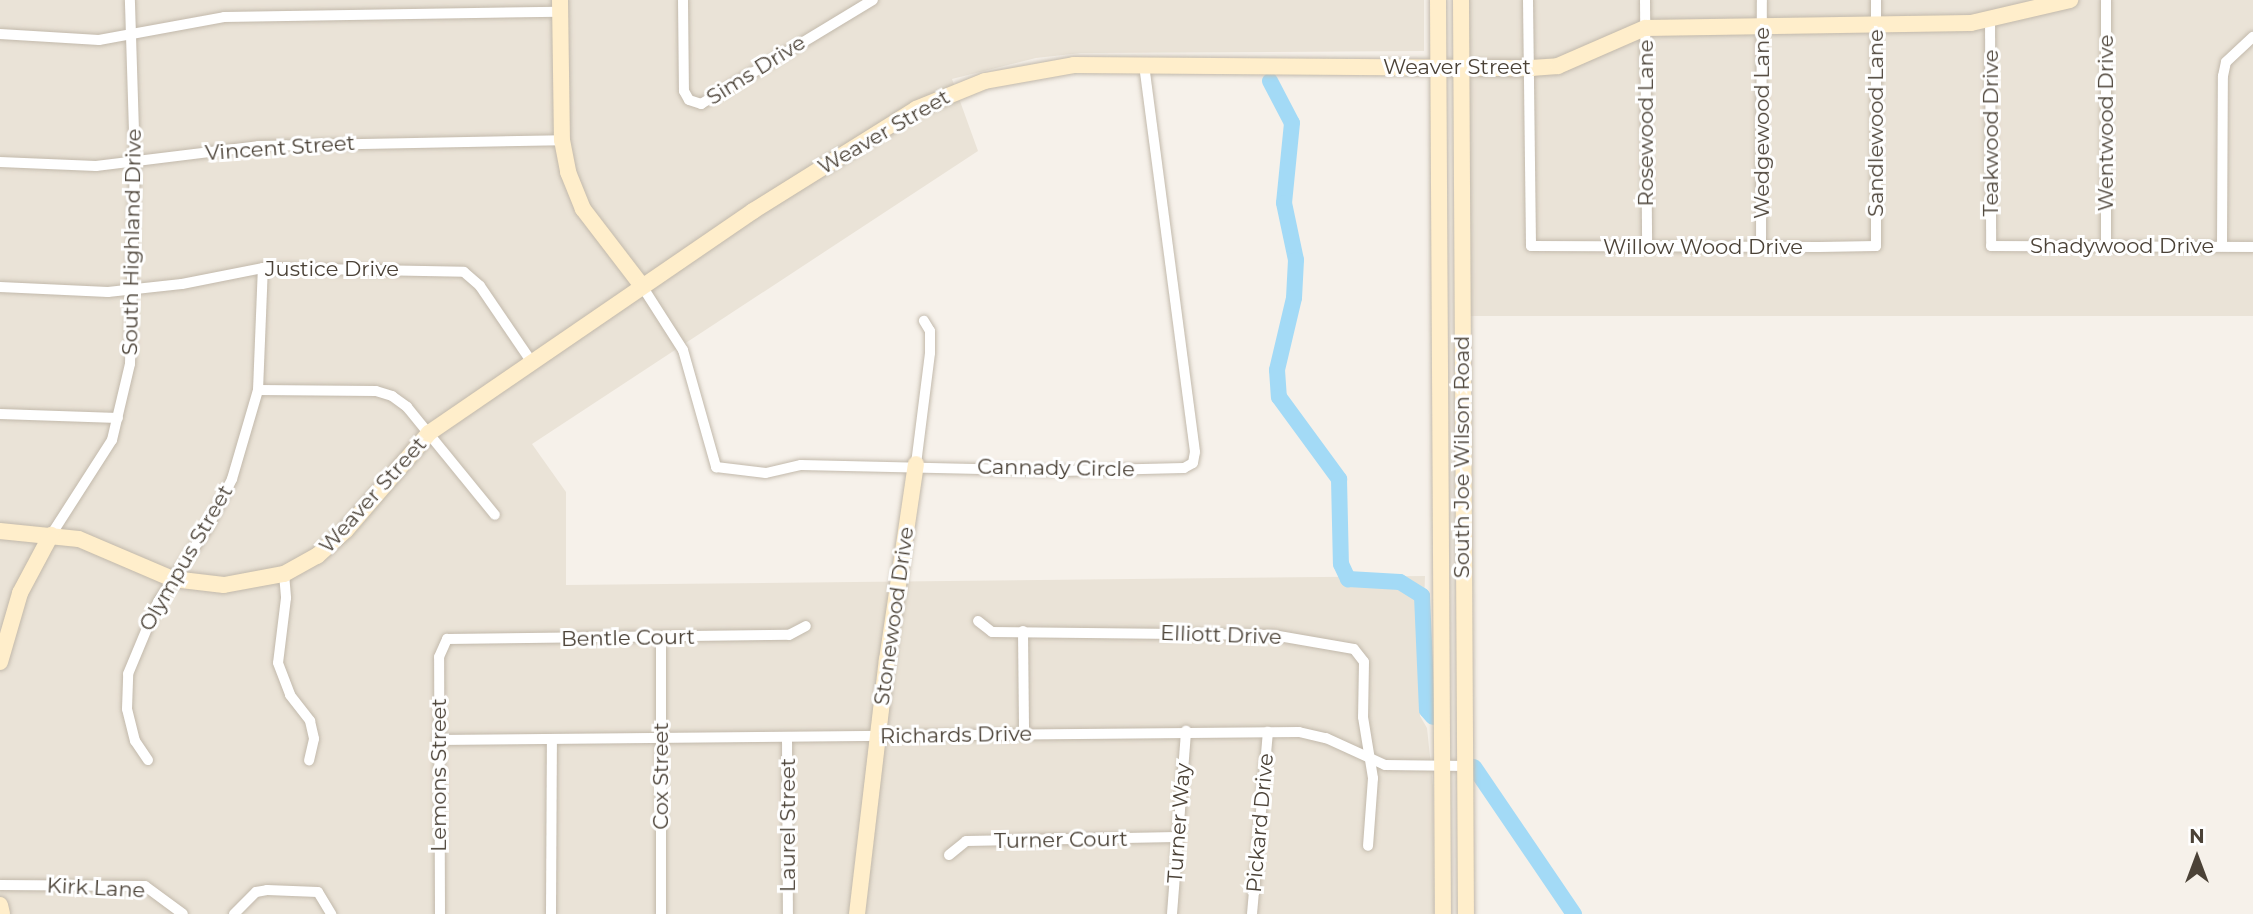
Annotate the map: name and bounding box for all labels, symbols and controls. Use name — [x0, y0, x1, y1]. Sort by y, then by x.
street label: Wedgewood Lane — [1749, 27, 1775, 219]
street label: Sandlewood Lane — [1863, 29, 1889, 217]
street label: Sims Drive — [702, 30, 810, 110]
street label: Wentwood Drive — [2093, 35, 2119, 211]
street label: Rosewood Lane — [1633, 40, 1659, 206]
street label: Teakwood Drive — [1978, 50, 2004, 216]
street label: Weaver Street — [1383, 54, 1531, 80]
street label: Weaver Street — [814, 84, 954, 180]
street label: South Highland Drive — [117, 128, 147, 356]
street label: Vincent Street — [204, 130, 356, 166]
street label: Shadywood Drive — [2030, 233, 2214, 259]
street label: Willow Wood Drive — [1603, 234, 1803, 260]
street label: Justice Drive — [265, 256, 399, 282]
street label: South Joe Wilson Road — [1449, 336, 1475, 578]
street label: Weaver Street — [314, 432, 432, 558]
street label: Cannady Circle — [977, 454, 1135, 482]
street label: Olympus Street — [134, 481, 238, 635]
street label: Stonewood Drive — [869, 525, 919, 707]
street label: Elliott Drive — [1160, 620, 1282, 650]
street label: Bentle Court — [561, 624, 695, 652]
street label: Lemons Street — [426, 698, 452, 852]
street label: Richards Drive — [880, 721, 1032, 749]
street label: Cox Street — [648, 722, 674, 830]
street label: Pickard Drive — [1241, 752, 1279, 894]
street label: Laurel Street — [775, 758, 801, 892]
street label: Turner Way — [1162, 762, 1196, 884]
north arrow — [2162, 823, 2232, 893]
text: N — [2189, 825, 2205, 848]
street label: Turner Court — [994, 826, 1128, 854]
street label: Kirk Lane — [46, 873, 146, 903]

